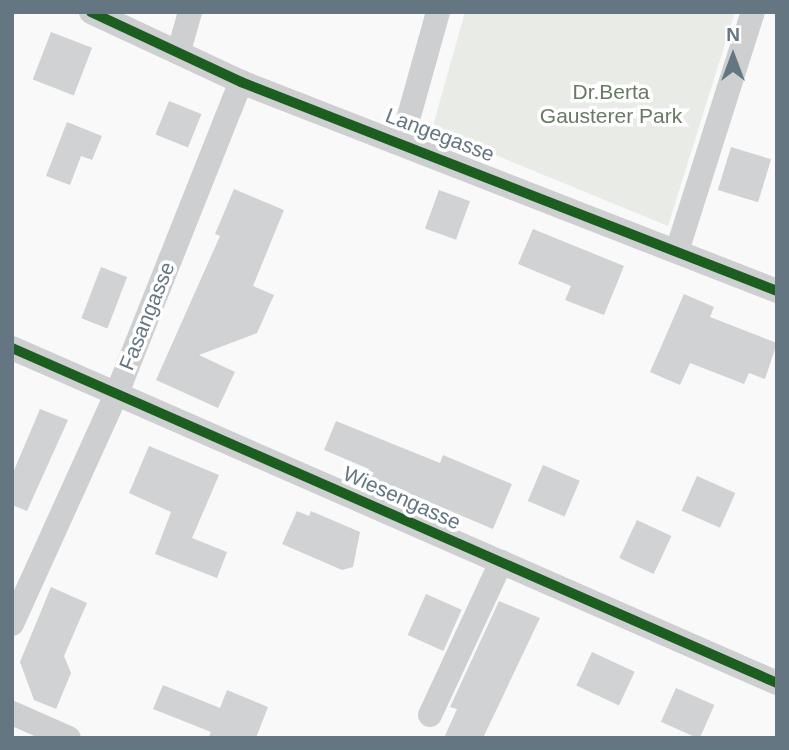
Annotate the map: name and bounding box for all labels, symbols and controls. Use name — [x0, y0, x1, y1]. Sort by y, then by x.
north arrow — [698, 21, 768, 91]
text: N — [726, 24, 740, 45]
park label: Dr.Berta Gausterer Park — [540, 79, 682, 129]
street label: Langegasse — [382, 103, 498, 167]
street label: Fasangasse — [114, 258, 180, 374]
street label: Wiesengasse — [339, 461, 465, 535]

